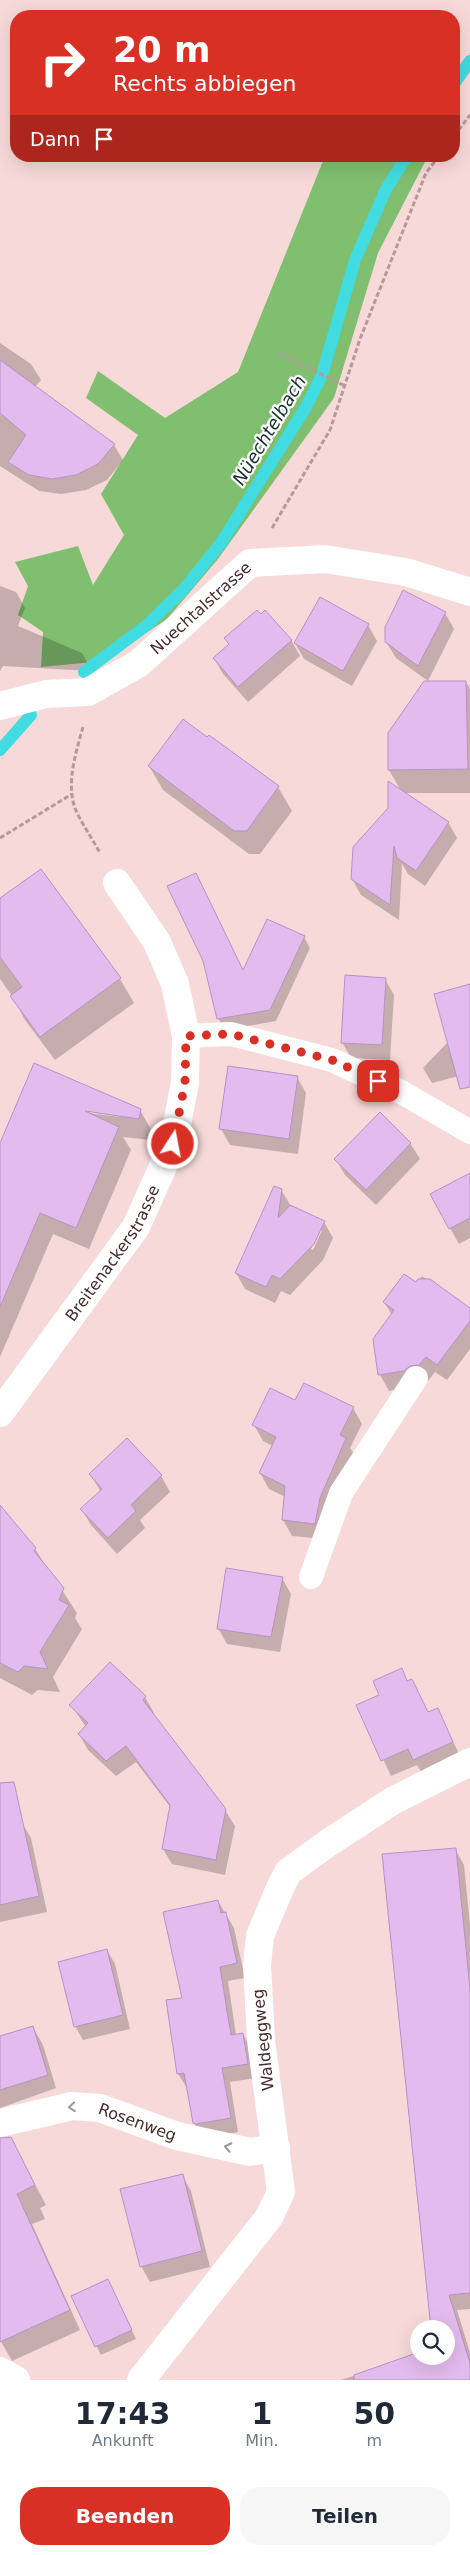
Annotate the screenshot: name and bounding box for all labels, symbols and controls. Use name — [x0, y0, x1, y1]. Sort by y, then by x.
icon: right — [30, 30, 95, 95]
text: 20 m — [113, 30, 210, 70]
text: Rechts abbiegen — [113, 71, 296, 96]
icon: arrive — [90, 125, 118, 153]
text: Dann — [30, 128, 80, 150]
water label: Nüechtelbach — [228, 371, 310, 489]
street label: Nuechtalstrasse — [146, 557, 255, 658]
pin — [357, 1060, 399, 1102]
icon: arrive — [364, 1067, 392, 1095]
position arrow — [146, 1117, 198, 1169]
street label: Breitenackerstrasse — [61, 1182, 163, 1325]
street label: Waldeggweg — [248, 1988, 278, 2092]
street label: Rosenweg — [96, 2099, 179, 2145]
one-way arrow — [67, 2101, 75, 2112]
one-way arrow — [223, 2142, 232, 2153]
map controls — [410, 2320, 455, 2365]
button: search — [410, 2320, 455, 2365]
text: 17:43 — [75, 2396, 170, 2431]
text: 1 — [251, 2396, 272, 2431]
text: 50 — [353, 2396, 395, 2431]
text: Ankunft — [92, 2431, 153, 2450]
text: Min. — [245, 2431, 279, 2450]
text: m — [367, 2431, 382, 2450]
button: Beenden — [20, 2487, 230, 2545]
button: Teilen — [240, 2487, 450, 2545]

